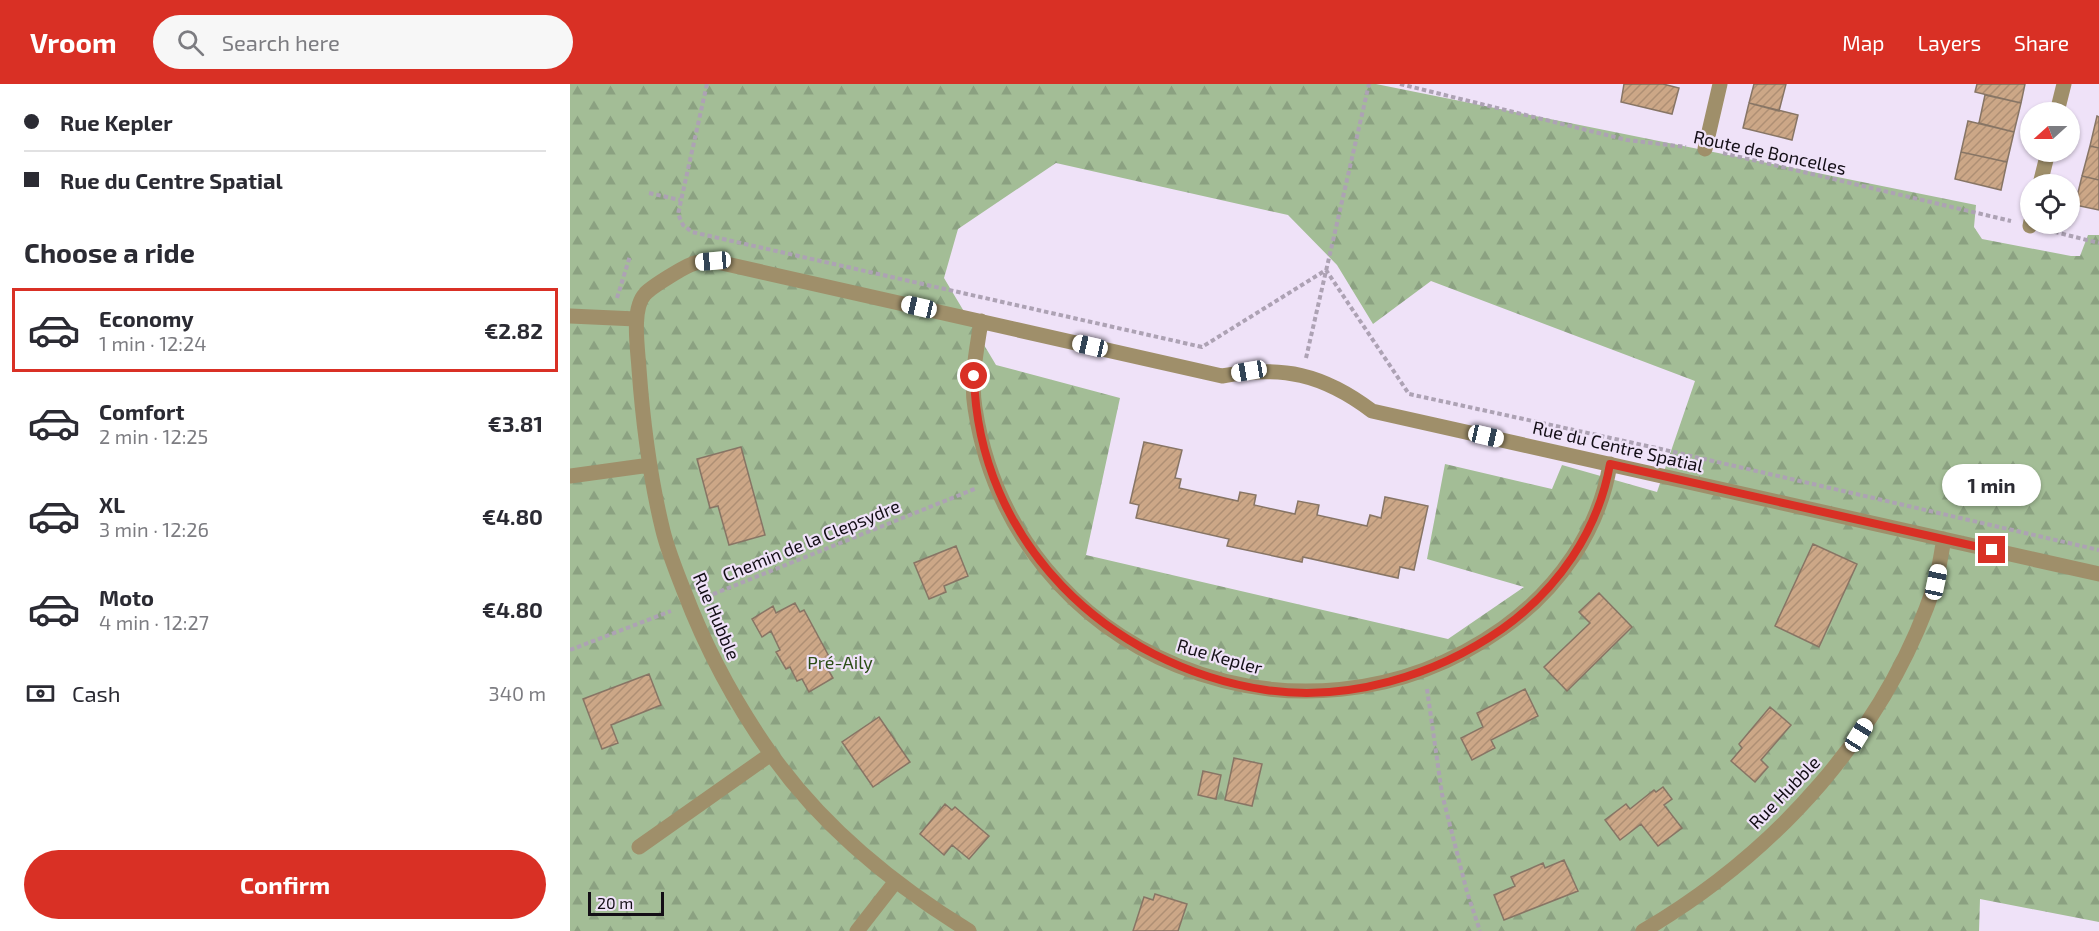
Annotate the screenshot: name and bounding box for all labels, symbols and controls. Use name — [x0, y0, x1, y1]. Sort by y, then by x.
search box — [153, 15, 573, 69]
text: Vroom — [30, 25, 117, 59]
icon: search — [174, 26, 207, 59]
text: Search here — [222, 29, 340, 55]
text: Map — [1842, 30, 1884, 55]
text: Layers — [1917, 30, 1981, 55]
text: Share — [2014, 30, 2069, 55]
north arrow — [2020, 102, 2080, 162]
map controls — [2020, 102, 2080, 234]
text: Rue Kepler — [60, 109, 173, 135]
street label: Route de Boncelles — [1692, 125, 1848, 179]
text: Rue du Centre Spatial — [60, 167, 283, 193]
button: locate — [2020, 174, 2080, 234]
text: Choose a ride — [24, 236, 195, 268]
car — [694, 250, 732, 272]
car — [899, 294, 939, 320]
icon: car — [27, 303, 81, 357]
text: Economy — [99, 305, 194, 331]
text: €2.82 — [484, 317, 543, 343]
text: 1 min · 12:24 — [99, 331, 207, 355]
car — [1070, 333, 1110, 359]
car — [1230, 359, 1268, 383]
route start — [960, 362, 987, 389]
icon: car — [27, 396, 81, 450]
text: Comfort — [99, 398, 184, 424]
text: €3.81 — [488, 410, 543, 436]
street label: Rue du Centre Spatial — [1530, 416, 1706, 476]
car — [1466, 423, 1506, 449]
text: 2 min · 12:25 — [99, 424, 208, 448]
callout: 1 min — [1942, 463, 2042, 505]
text: 1 min — [1967, 473, 2016, 497]
icon: car — [27, 489, 81, 543]
text: XL — [99, 491, 125, 517]
street label: Chemin de la Clepsydre — [719, 494, 903, 586]
text: €4.80 — [482, 503, 543, 529]
text: 3 min · 12:26 — [99, 517, 209, 541]
route end — [1978, 536, 2005, 563]
car — [1923, 563, 1949, 601]
street label: Rue Hubble — [689, 569, 745, 663]
icon: car — [27, 582, 81, 636]
text: Moto — [99, 584, 154, 610]
text: €4.80 — [482, 596, 543, 622]
text: 4 min · 12:27 — [99, 610, 209, 634]
street label: Rue Kepler — [1175, 633, 1265, 679]
park label: Pré-Aily — [807, 651, 873, 673]
icon: cash — [24, 677, 57, 710]
text: Cash — [72, 680, 121, 706]
text: 340 m — [489, 681, 546, 705]
car — [1842, 715, 1876, 755]
street label: Rue Hubble — [1744, 751, 1824, 833]
button: Confirm — [24, 850, 546, 919]
scale bar — [588, 889, 664, 916]
text: 20 m — [597, 893, 633, 912]

